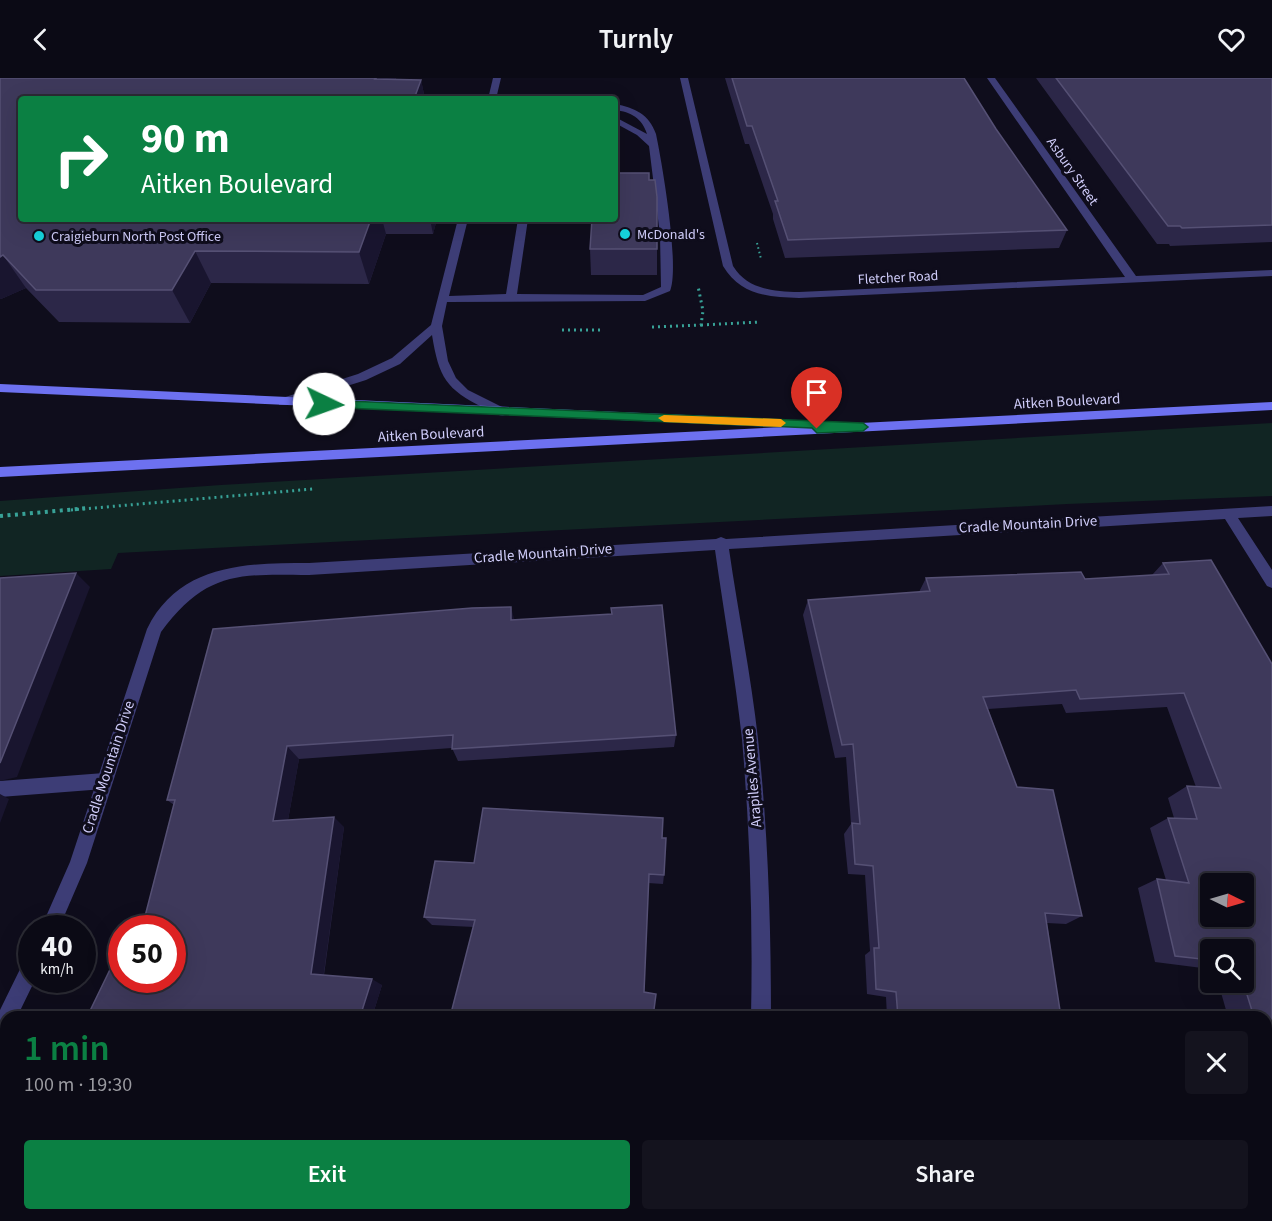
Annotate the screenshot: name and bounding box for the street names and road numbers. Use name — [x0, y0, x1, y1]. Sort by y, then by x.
street label: Asbury Street — [1041, 134, 1103, 210]
street label: Fletcher Road — [857, 266, 939, 290]
street label: Aitken Boulevard — [1013, 388, 1121, 415]
street label: Aitken Boulevard — [377, 421, 485, 448]
street label: Cradle Mountain Drive — [958, 510, 1098, 539]
street label: Cradle Mountain Drive — [473, 538, 613, 569]
street label: Cradle Mountain Drive — [77, 698, 140, 836]
street label: Arapiles Avenue — [738, 728, 767, 828]

